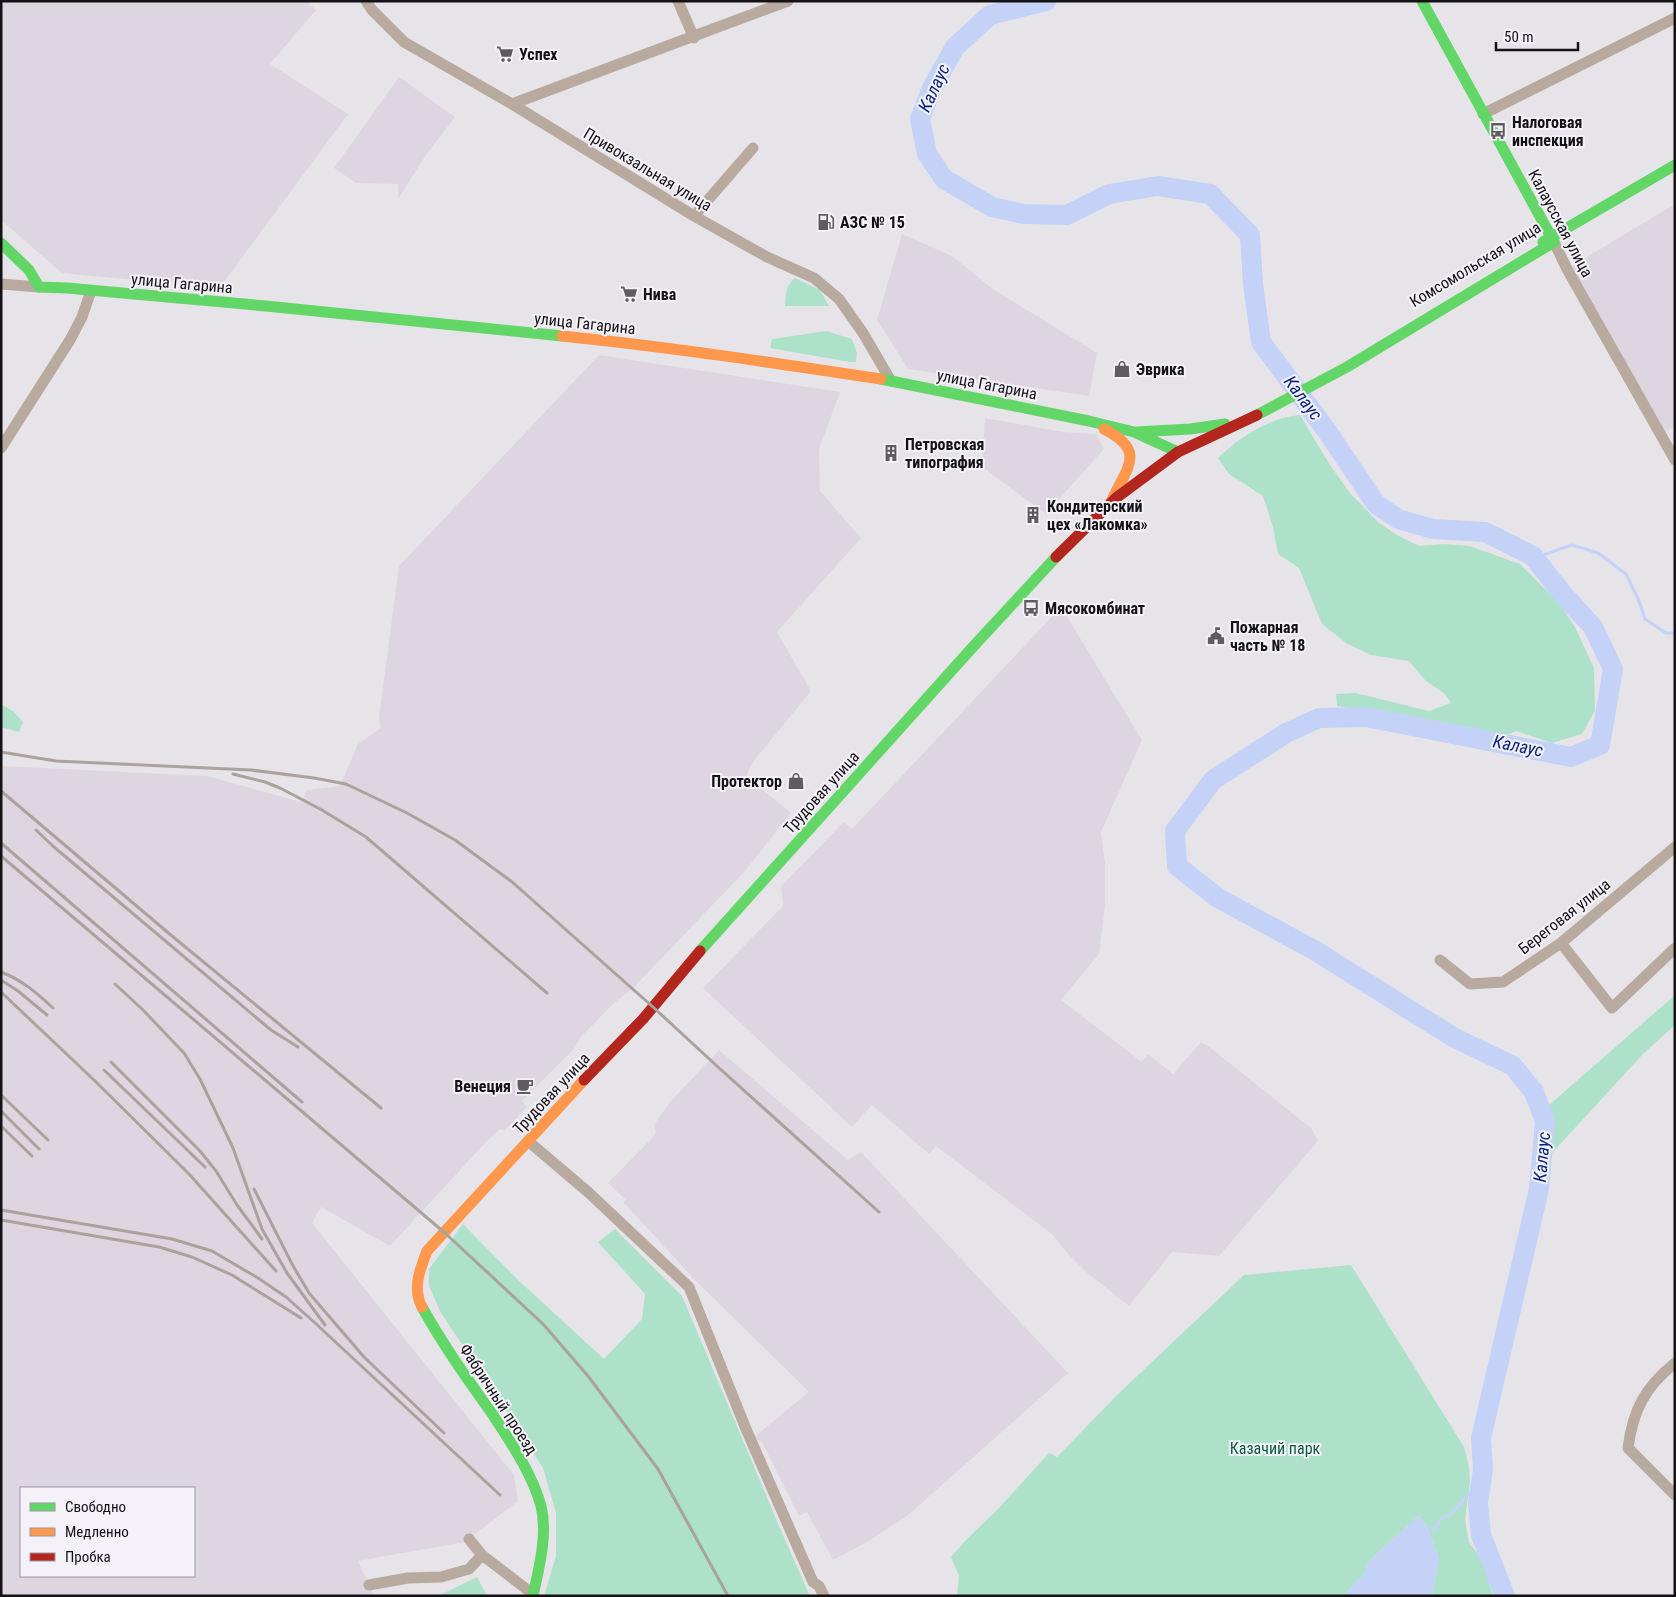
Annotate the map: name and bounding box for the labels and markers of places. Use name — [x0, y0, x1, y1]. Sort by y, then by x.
supermarket icon: Успех — [495, 44, 515, 64]
place label: Успех — [519, 45, 558, 64]
place label: Налоговая инспекция — [1512, 113, 1584, 150]
bus stop icon: Налоговая инспекция — [1488, 121, 1508, 141]
fuel station icon: АЗС № 15 — [816, 212, 836, 232]
place label: АЗС № 15 — [840, 213, 905, 232]
supermarket icon: Нива — [619, 284, 639, 304]
place label: Нива — [643, 285, 677, 304]
shop icon: Эврика — [1112, 359, 1132, 379]
place label: Эврика — [1136, 360, 1185, 379]
place label: Петровская типография — [905, 435, 984, 472]
building icon: Петровская типография — [881, 443, 901, 463]
place label: Кондитерский цех «Лакомка» — [1047, 497, 1148, 534]
building icon: Кондитерский цех «Лакомка» — [1023, 505, 1043, 525]
bus stop icon: Мясокомбинат — [1021, 598, 1041, 618]
place label: Мясокомбинат — [1045, 599, 1145, 618]
place label: Пожарная часть № 18 — [1230, 618, 1305, 655]
public building icon: Пожарная часть № 18 — [1206, 626, 1226, 646]
shop icon: Протектор — [786, 771, 806, 791]
place label: Протектор — [711, 772, 782, 791]
cafe icon: Венеция — [515, 1076, 535, 1096]
place label: Венеция — [454, 1077, 511, 1096]

